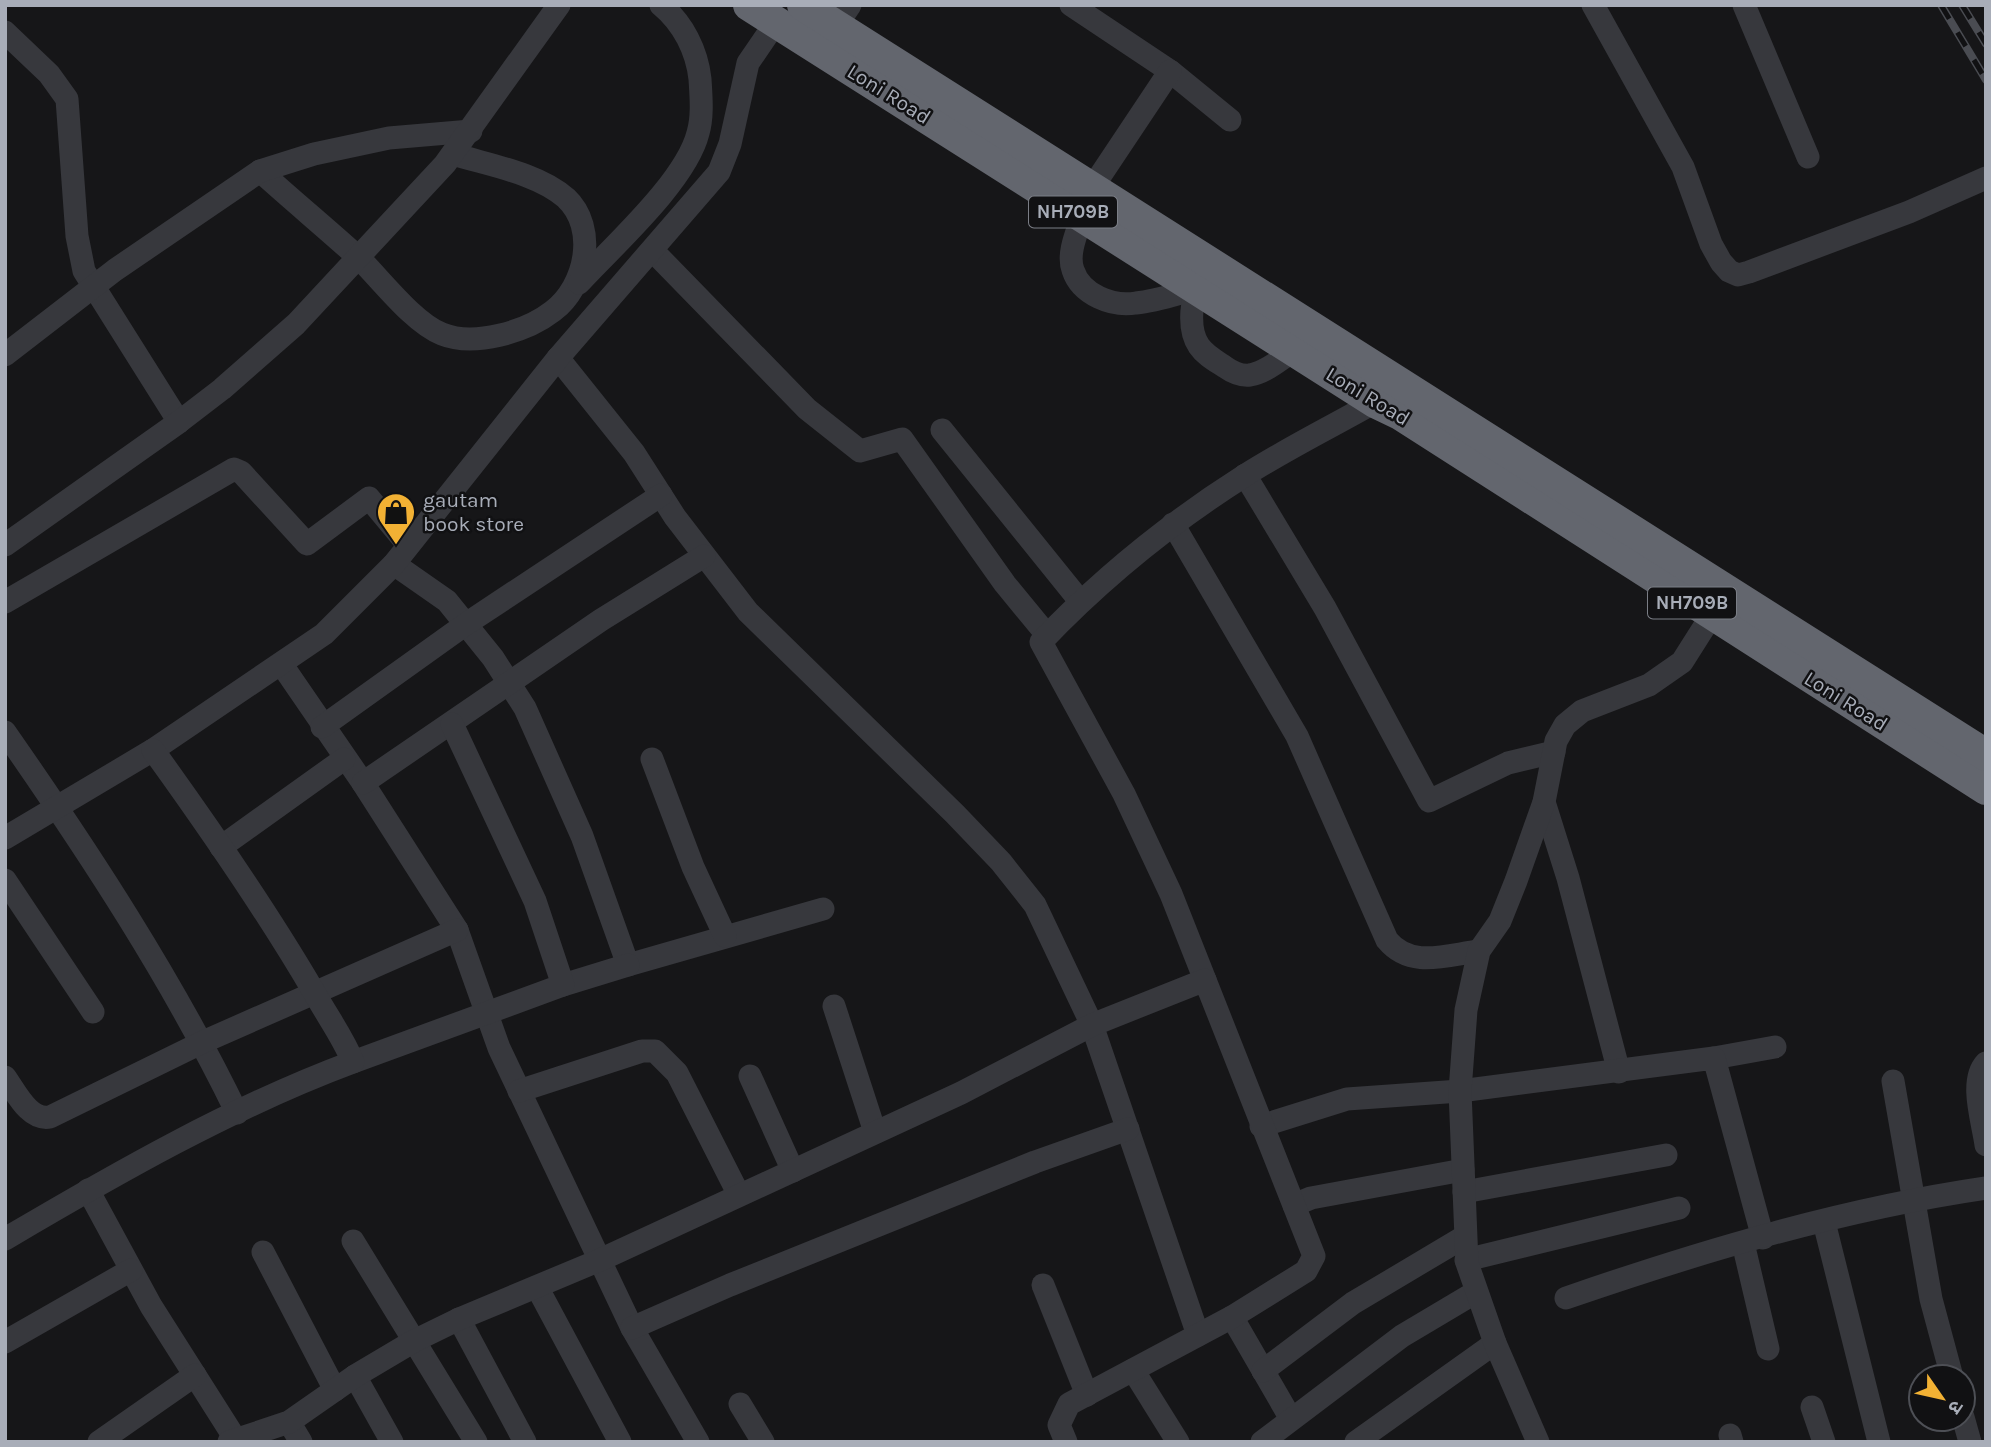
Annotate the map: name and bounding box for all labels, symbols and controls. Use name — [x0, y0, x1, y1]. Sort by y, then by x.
street label: Loni Road — [843, 59, 935, 129]
road number: NH709B — [1029, 196, 1117, 228]
street label: Loni Road — [1322, 362, 1414, 430]
place label: gautam book store — [423, 488, 524, 536]
shop icon: gautam book store — [375, 491, 417, 546]
road number: NH709B — [1648, 588, 1736, 618]
street label: Loni Road — [1800, 666, 1892, 736]
north arrow — [1907, 1363, 1977, 1433]
text: उ — [1943, 1396, 1967, 1418]

